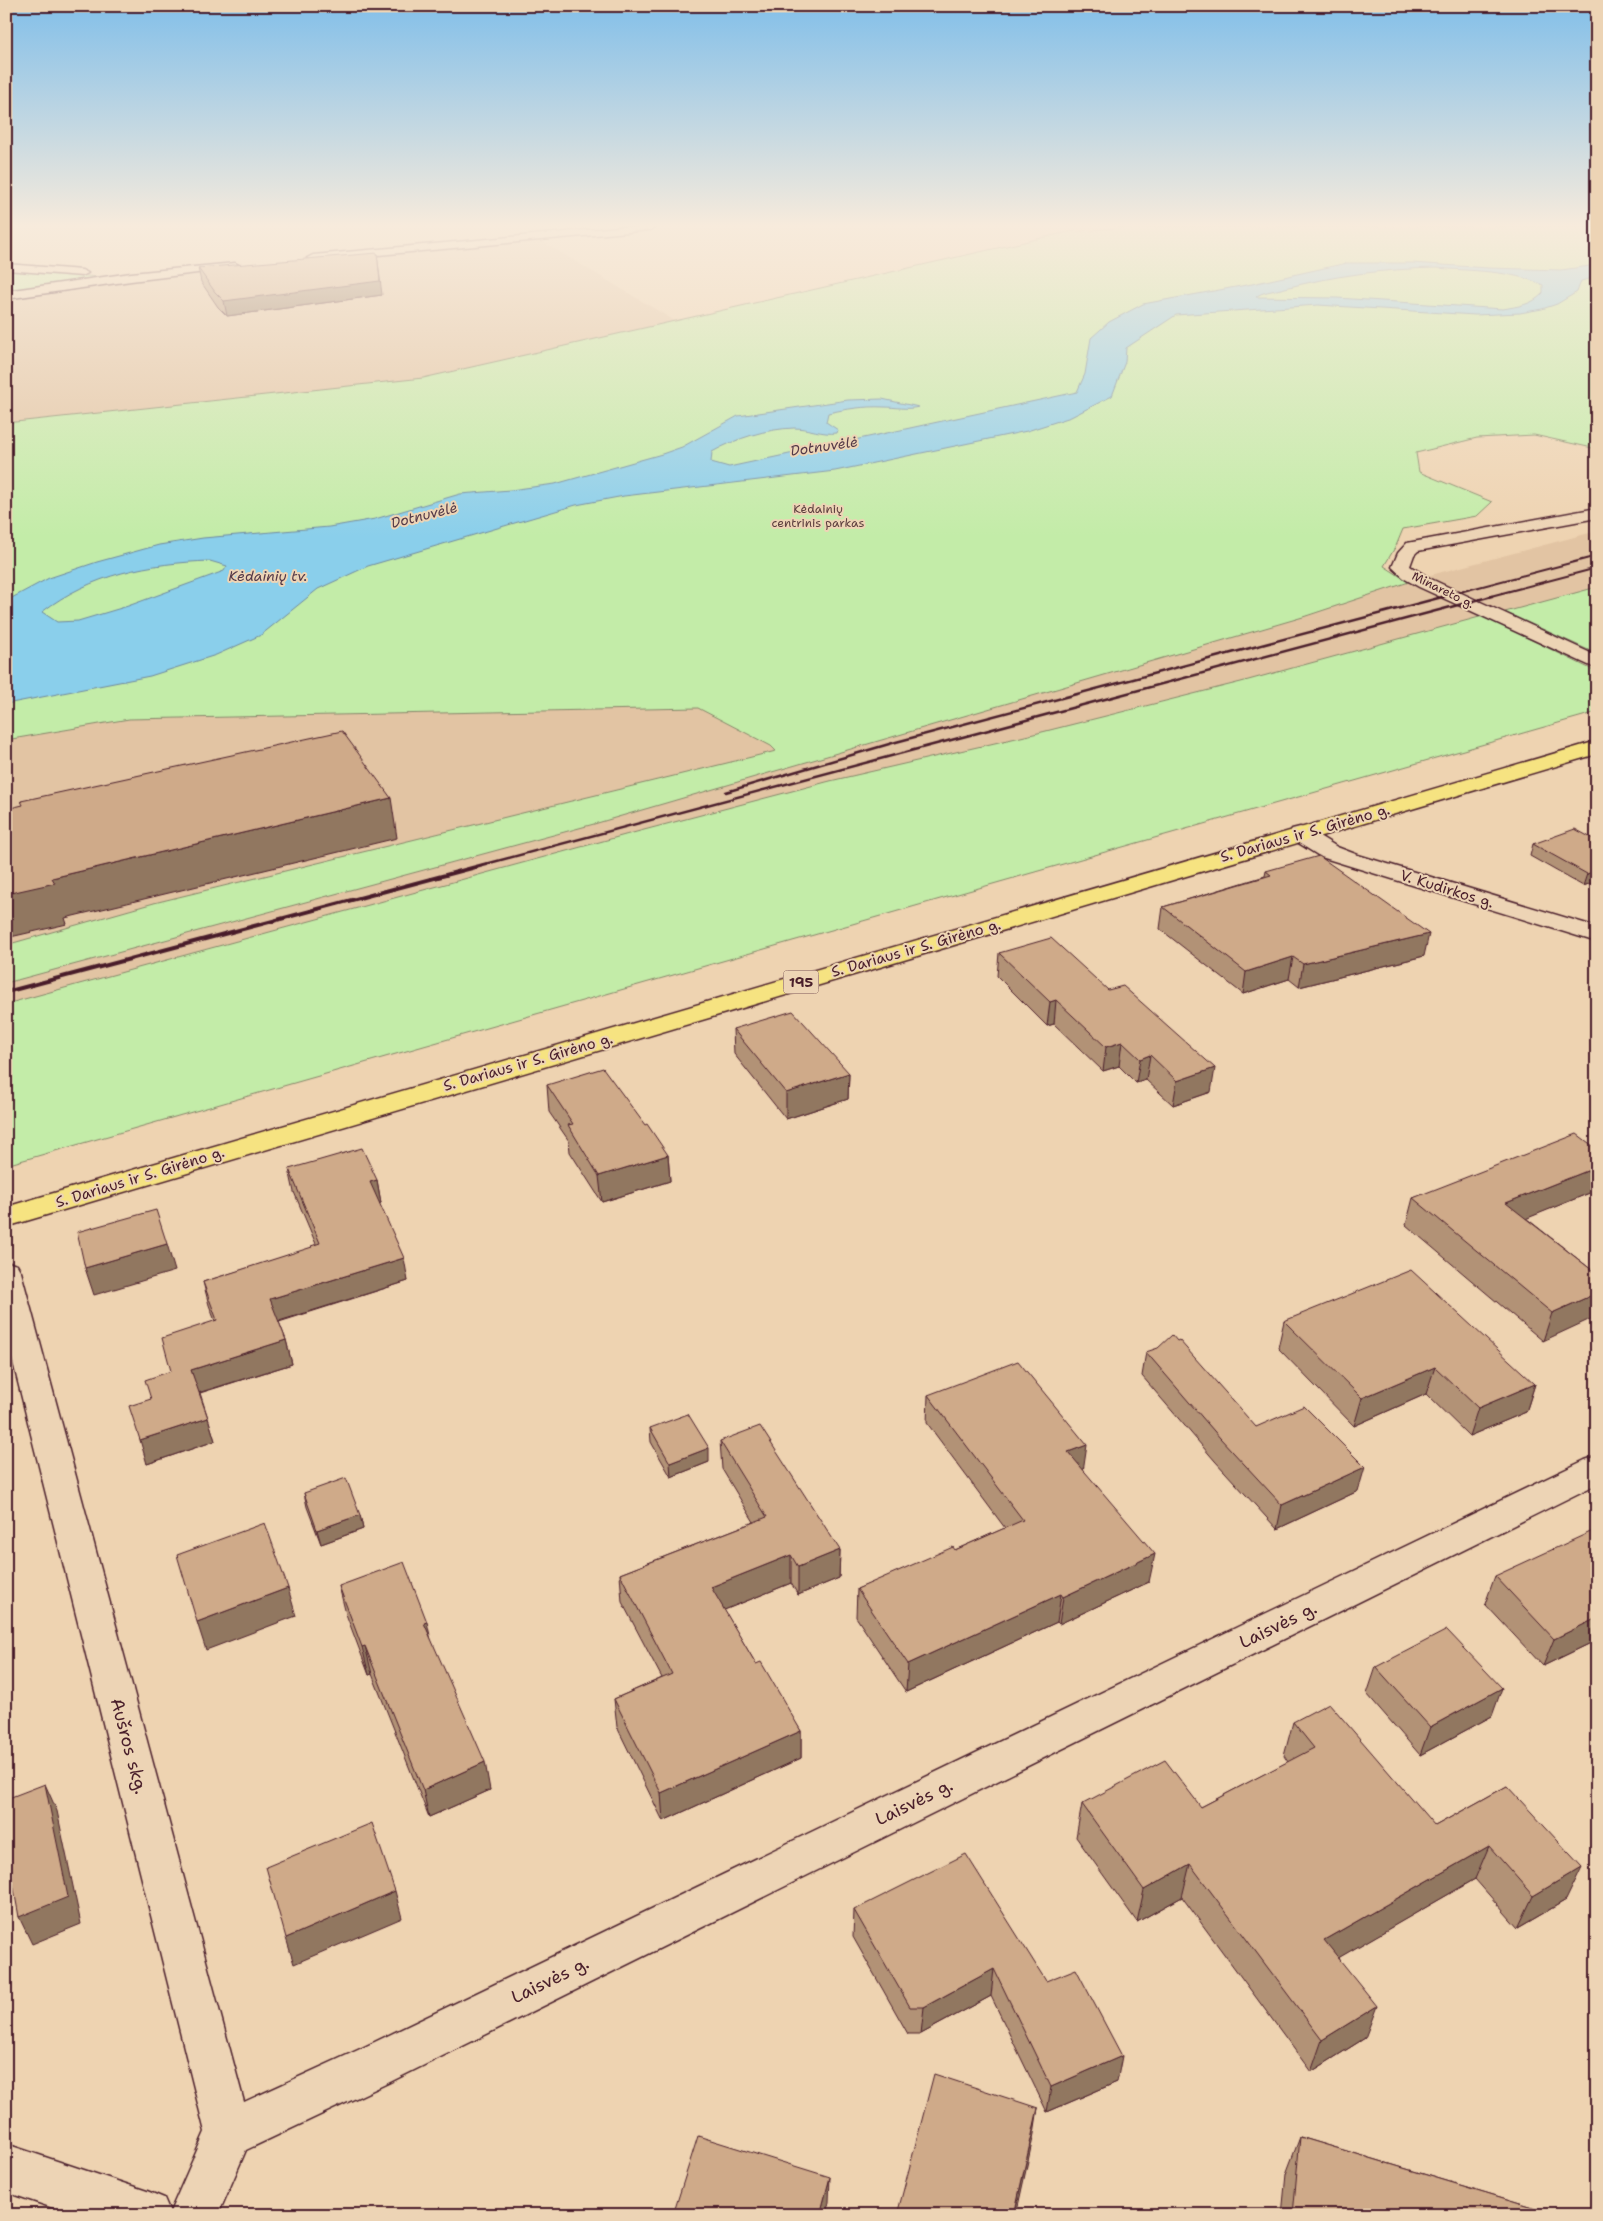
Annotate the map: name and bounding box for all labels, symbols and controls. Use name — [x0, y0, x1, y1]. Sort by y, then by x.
water label: Dotnuvėlė — [789, 432, 859, 460]
water label: Dotnuvėlė — [389, 498, 459, 532]
park label: Kėdainių centrinis parkas — [772, 501, 865, 531]
water label: Kėdainių tv. — [228, 567, 308, 585]
street label: Minareto g. — [1409, 568, 1477, 612]
street label: S. Dariaus ir S. Girėno g. — [1218, 799, 1392, 867]
street label: V. Kudirkos g. — [1398, 865, 1496, 913]
street label: S. Dariaus ir S. Girėno g. — [829, 914, 1003, 982]
road number: 195 — [784, 970, 818, 994]
street label: S. Dariaus ir S. Girėno g. — [441, 1028, 615, 1096]
street label: S. Dariaus ir S. Girėno g. — [53, 1142, 227, 1212]
street label: Laisvės g. — [1235, 1596, 1321, 1654]
street label: Aušros skg. — [105, 1695, 153, 1797]
street label: Laisvės g. — [871, 1773, 957, 1831]
street label: Laisvės g. — [507, 1951, 593, 2009]

